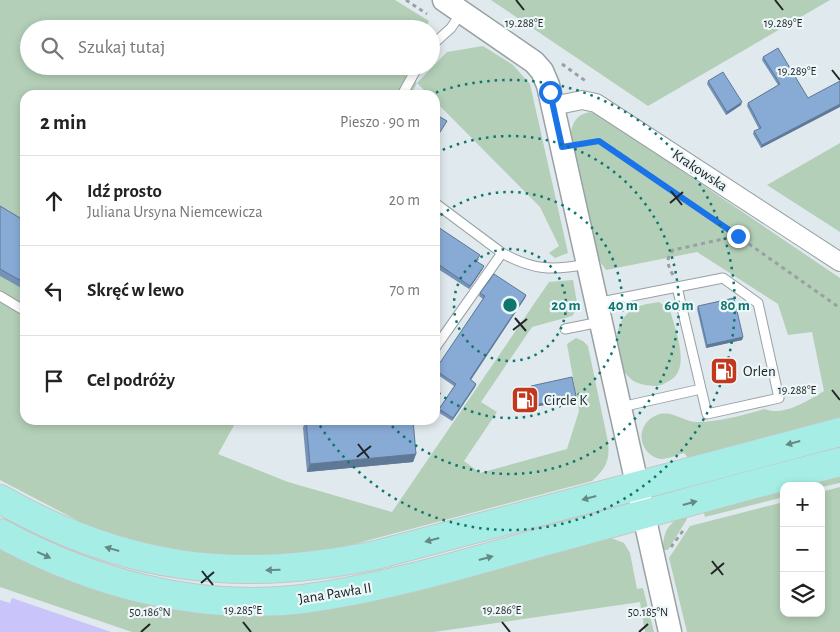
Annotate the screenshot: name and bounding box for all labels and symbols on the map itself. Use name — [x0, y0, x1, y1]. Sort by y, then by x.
text: 19.288°E — [505, 17, 544, 29]
text: 19.289°E — [764, 17, 803, 29]
text: 19.289°E — [778, 65, 817, 77]
route start — [539, 81, 562, 104]
street label: Krakowska — [670, 147, 730, 194]
route end — [727, 225, 750, 248]
centre of rings — [501, 296, 519, 314]
text: 20 m — [551, 298, 581, 313]
text: 40 m — [608, 298, 638, 313]
text: 60 m — [664, 298, 694, 313]
text: 80 m — [720, 298, 750, 313]
fuel station icon: Orlen — [709, 356, 739, 386]
place label: Orlen — [743, 364, 776, 379]
text: 19.288°E — [778, 384, 817, 396]
fuel station icon: Circle K — [510, 385, 540, 415]
place label: Circle K — [544, 393, 588, 408]
one-way arrow — [785, 439, 800, 447]
one-way arrow — [581, 494, 596, 502]
one-way arrow — [682, 498, 697, 506]
one-way arrow — [424, 536, 439, 544]
one-way arrow — [105, 544, 120, 552]
one-way arrow — [37, 551, 51, 559]
one-way arrow — [479, 553, 494, 561]
one-way arrow — [264, 566, 280, 574]
street label: Jana Pawła II — [297, 580, 373, 607]
text: 19.285°E — [224, 604, 262, 616]
text: 19.286°E — [483, 604, 522, 616]
text: 50.186°N — [129, 606, 171, 618]
text: 50.185°N — [628, 606, 668, 618]

